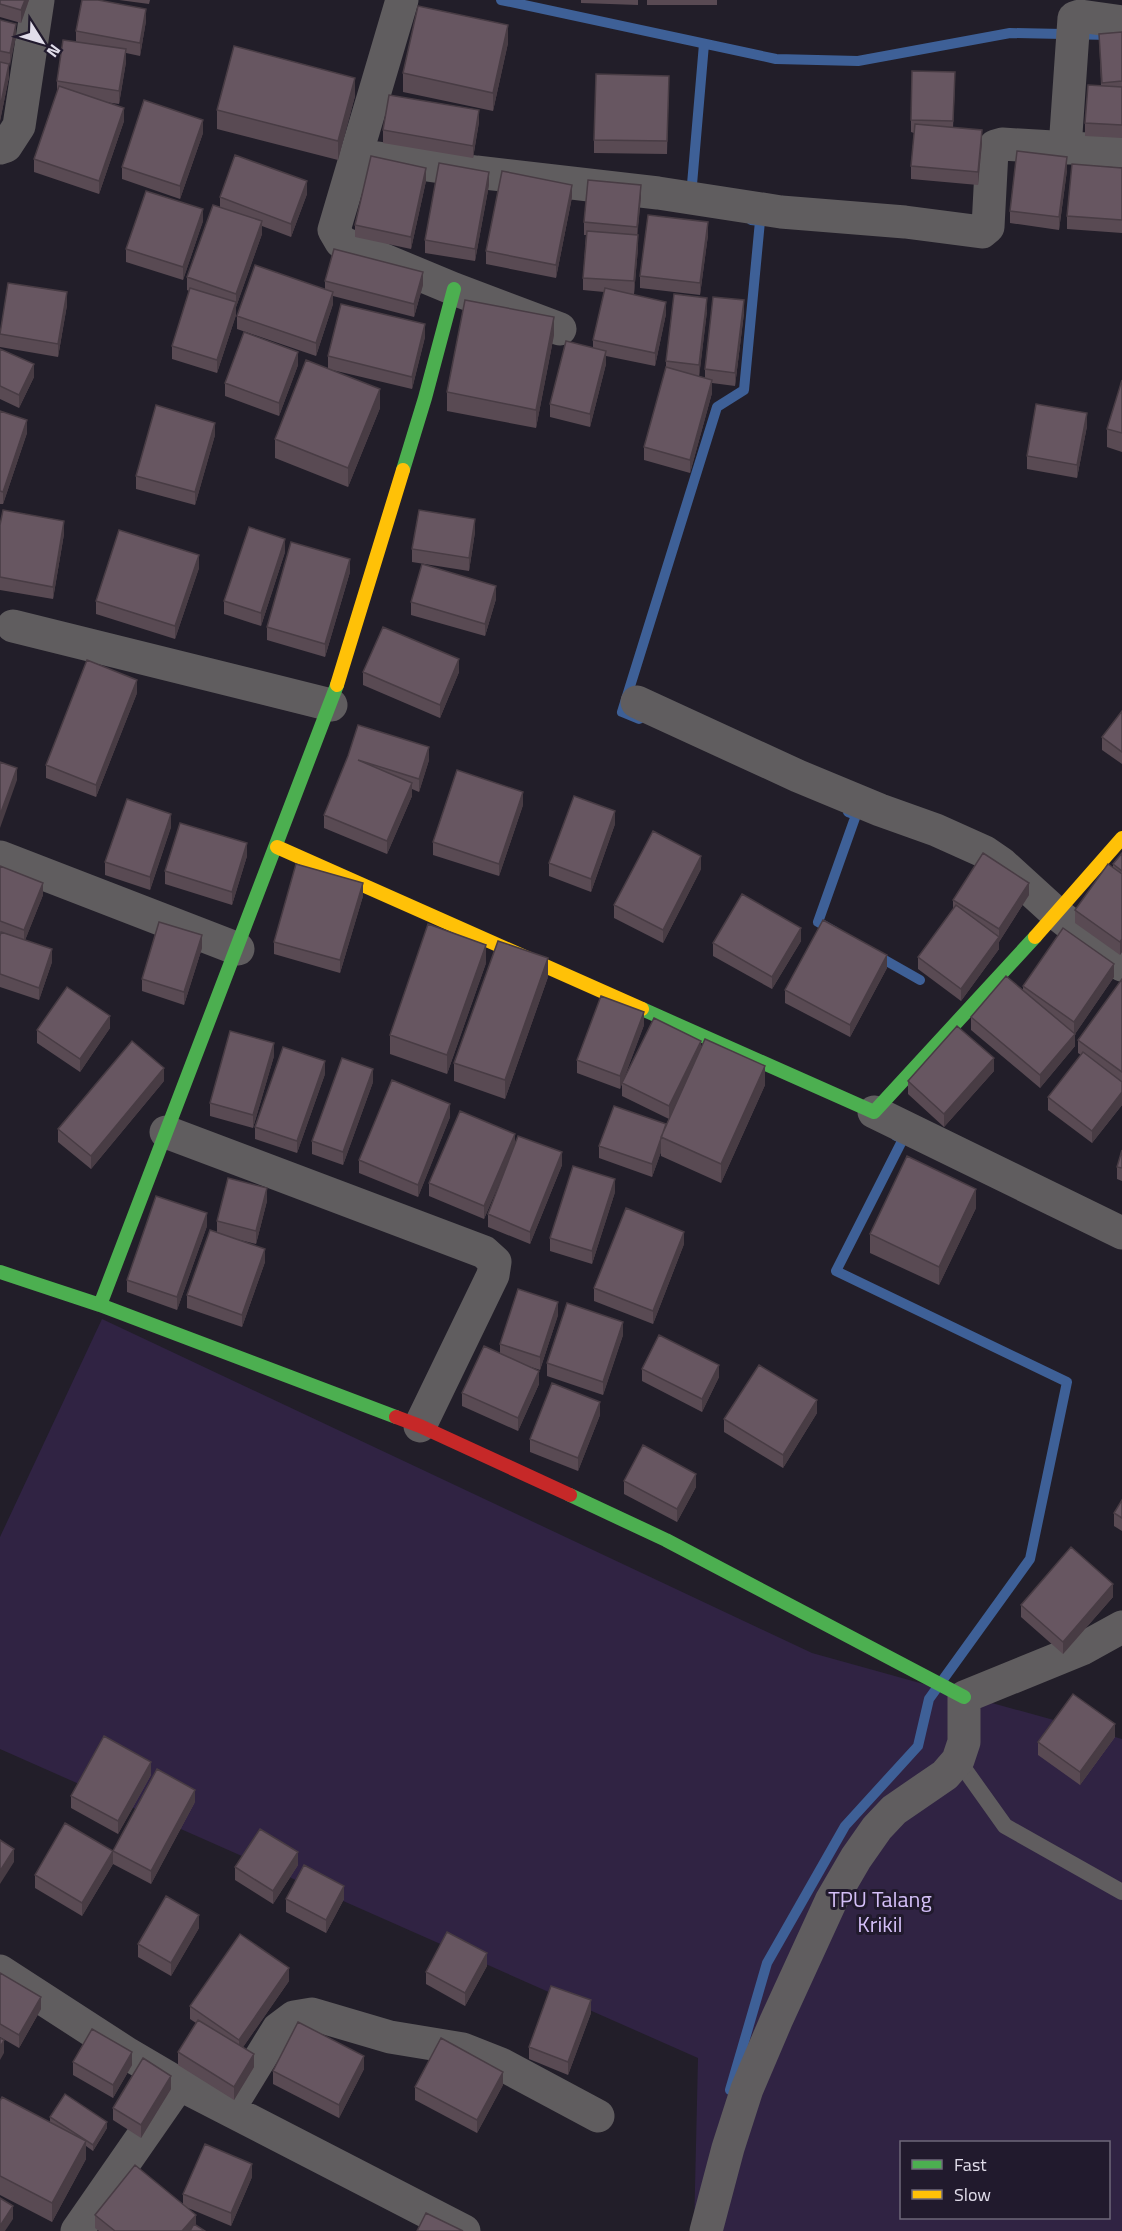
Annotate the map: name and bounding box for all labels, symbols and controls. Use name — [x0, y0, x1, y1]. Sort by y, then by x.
north arrow — [12, 12, 72, 72]
text: N — [41, 39, 67, 63]
park label: TPU Talang Krikil — [828, 1882, 932, 1941]
legend — [900, 2141, 1110, 2219]
text: Fast — [954, 2151, 987, 2178]
text: Slow — [954, 2181, 991, 2208]

